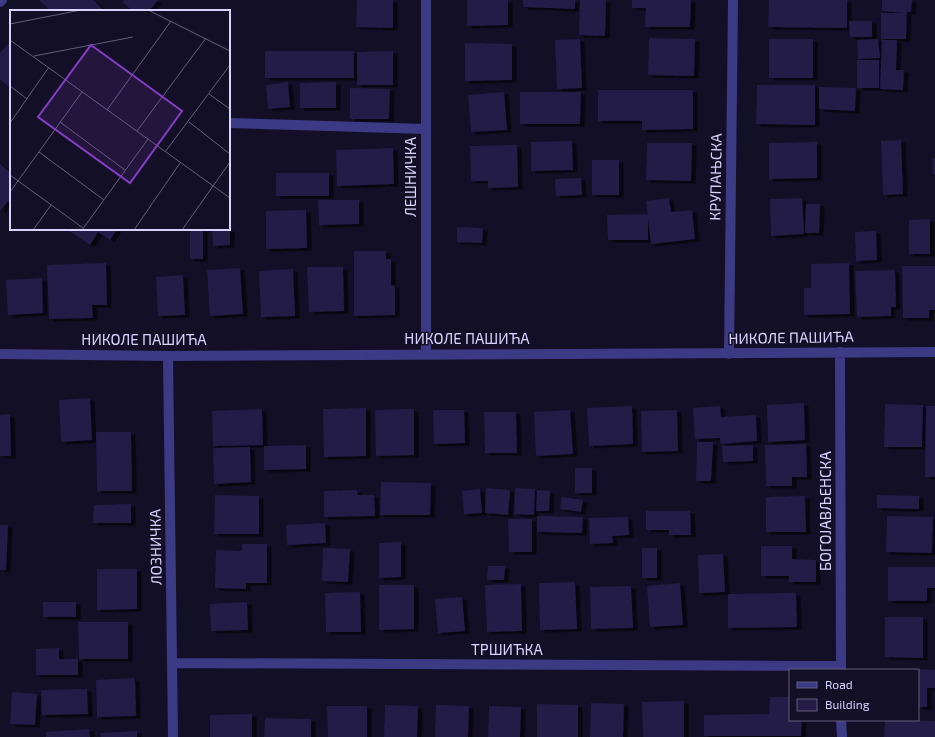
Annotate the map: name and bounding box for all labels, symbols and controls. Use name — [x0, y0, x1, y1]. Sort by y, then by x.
inset map — [10, 10, 230, 230]
street label: КРУПАЊСКА — [705, 133, 725, 221]
street label: ЛЕШНИЧКА — [401, 136, 419, 217]
street label: НИКОЛЕ ПАШИЋА — [728, 327, 854, 347]
street label: НИКОЛЕ ПАШИЋА — [404, 329, 530, 347]
street label: НИКОЛЕ ПАШИЋА — [81, 330, 207, 348]
street label: БОГОЈАВЉЕНСКА — [816, 450, 834, 571]
street label: ЛОЗНИЧКА — [145, 508, 165, 585]
street label: ТРШИЋКА — [471, 640, 544, 658]
legend — [789, 669, 919, 721]
text: Road — [825, 677, 853, 691]
text: Building — [825, 697, 870, 711]

